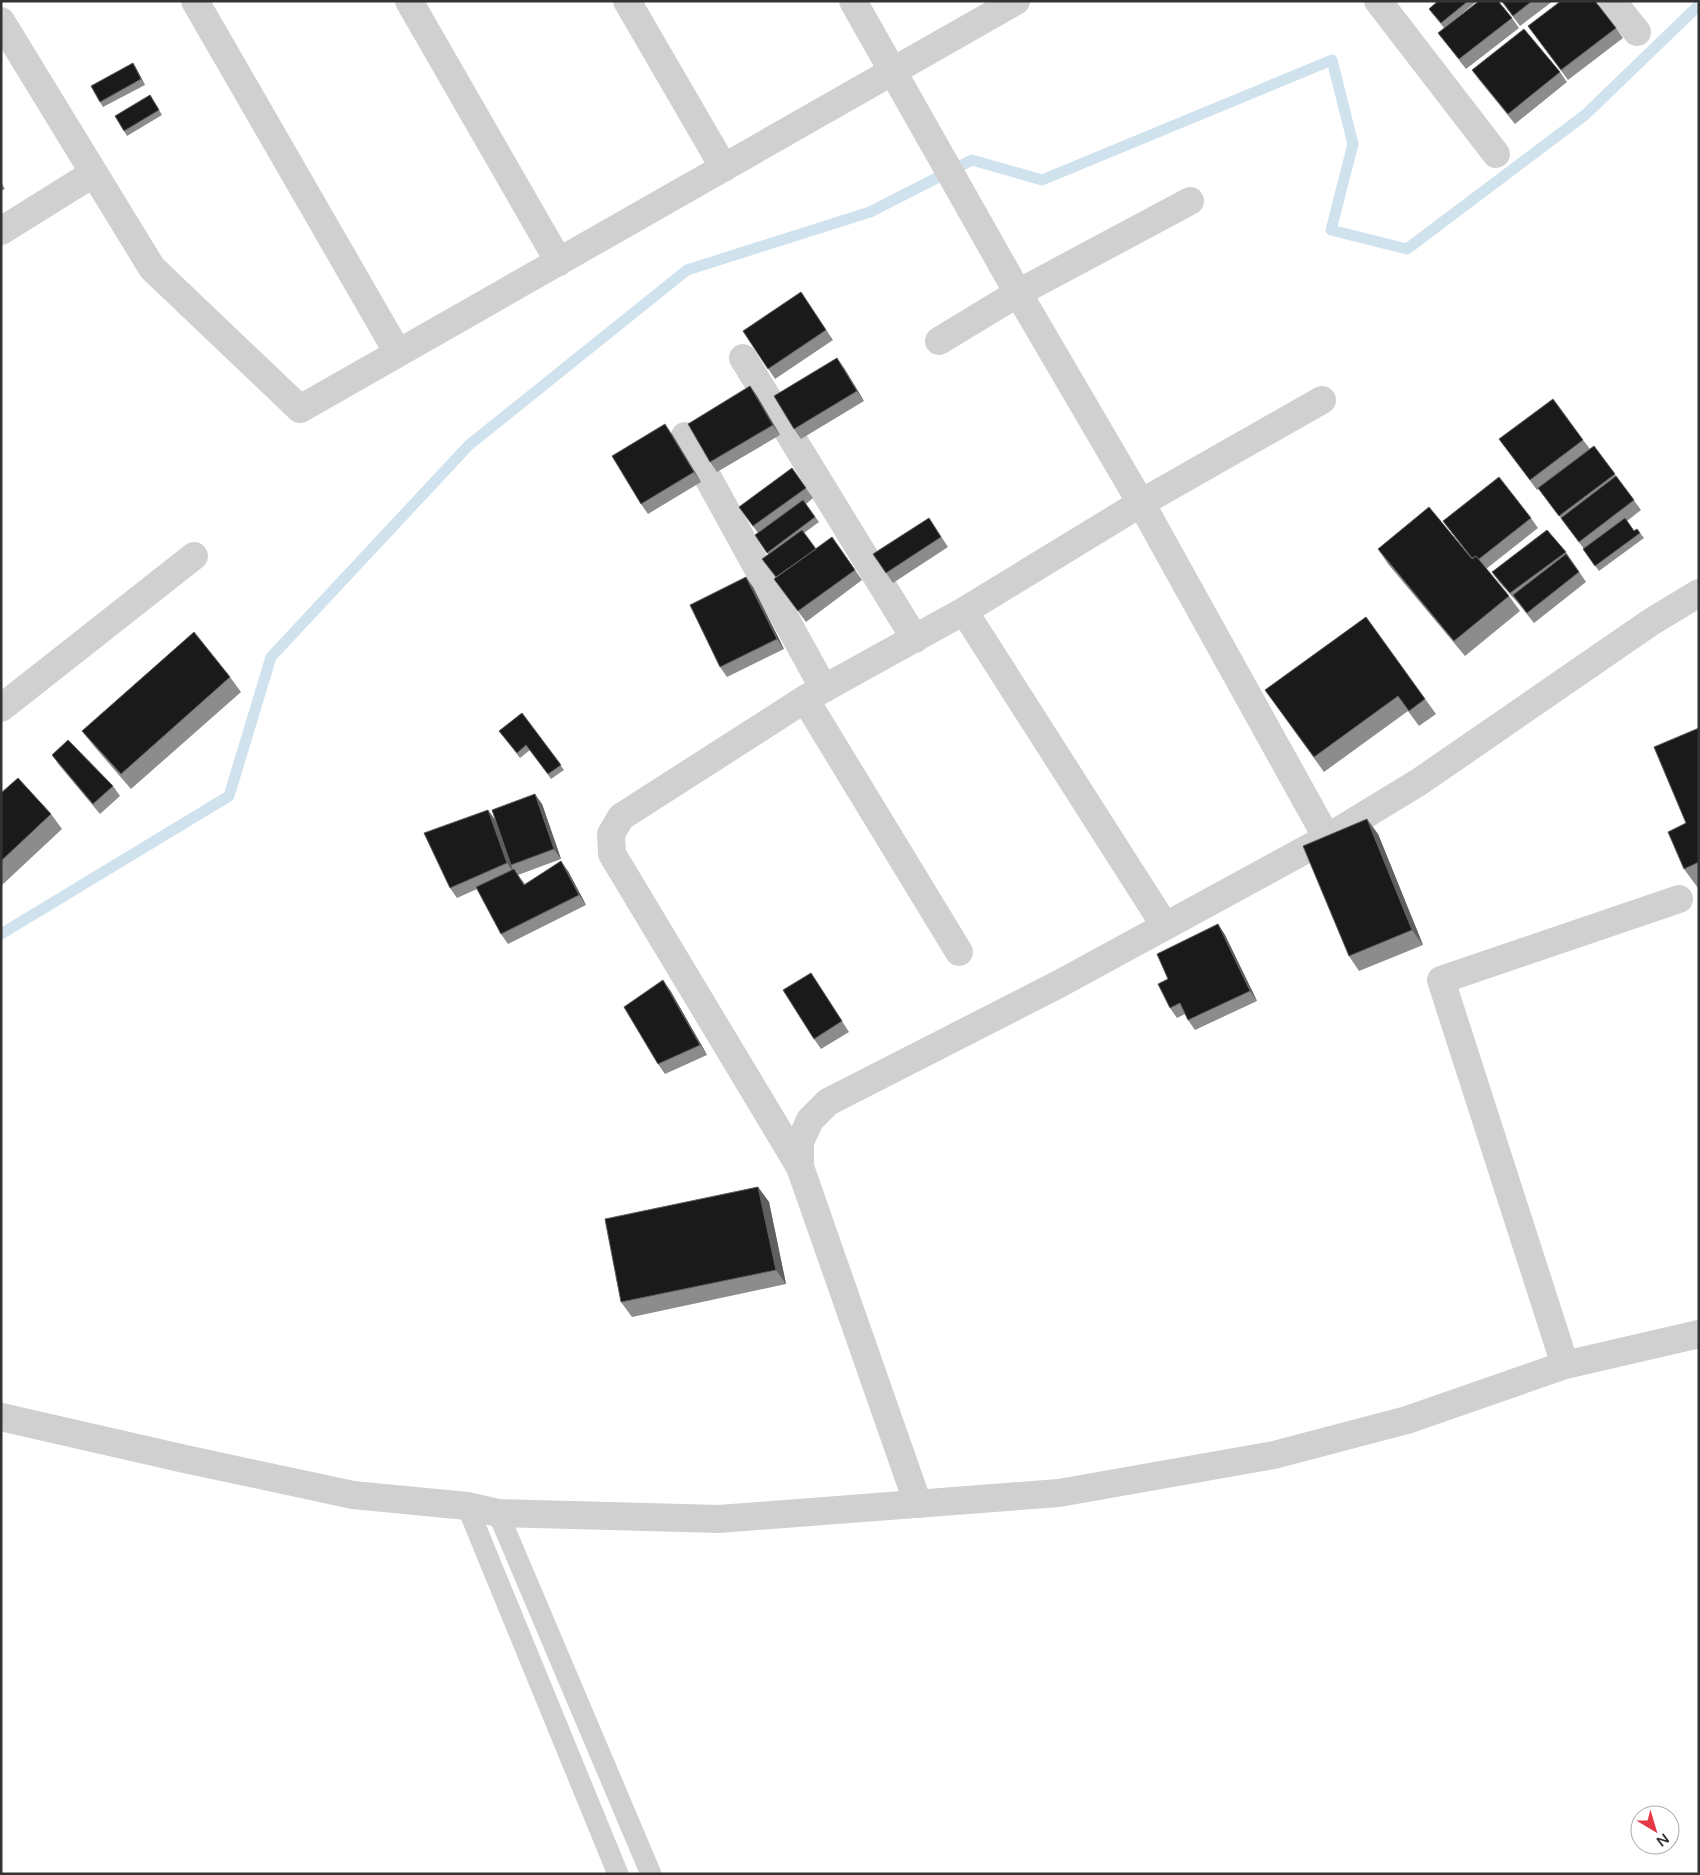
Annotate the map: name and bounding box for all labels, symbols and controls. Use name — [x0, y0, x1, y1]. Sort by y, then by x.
north arrow — [1630, 1805, 1680, 1855]
text: N — [1653, 1830, 1672, 1850]

